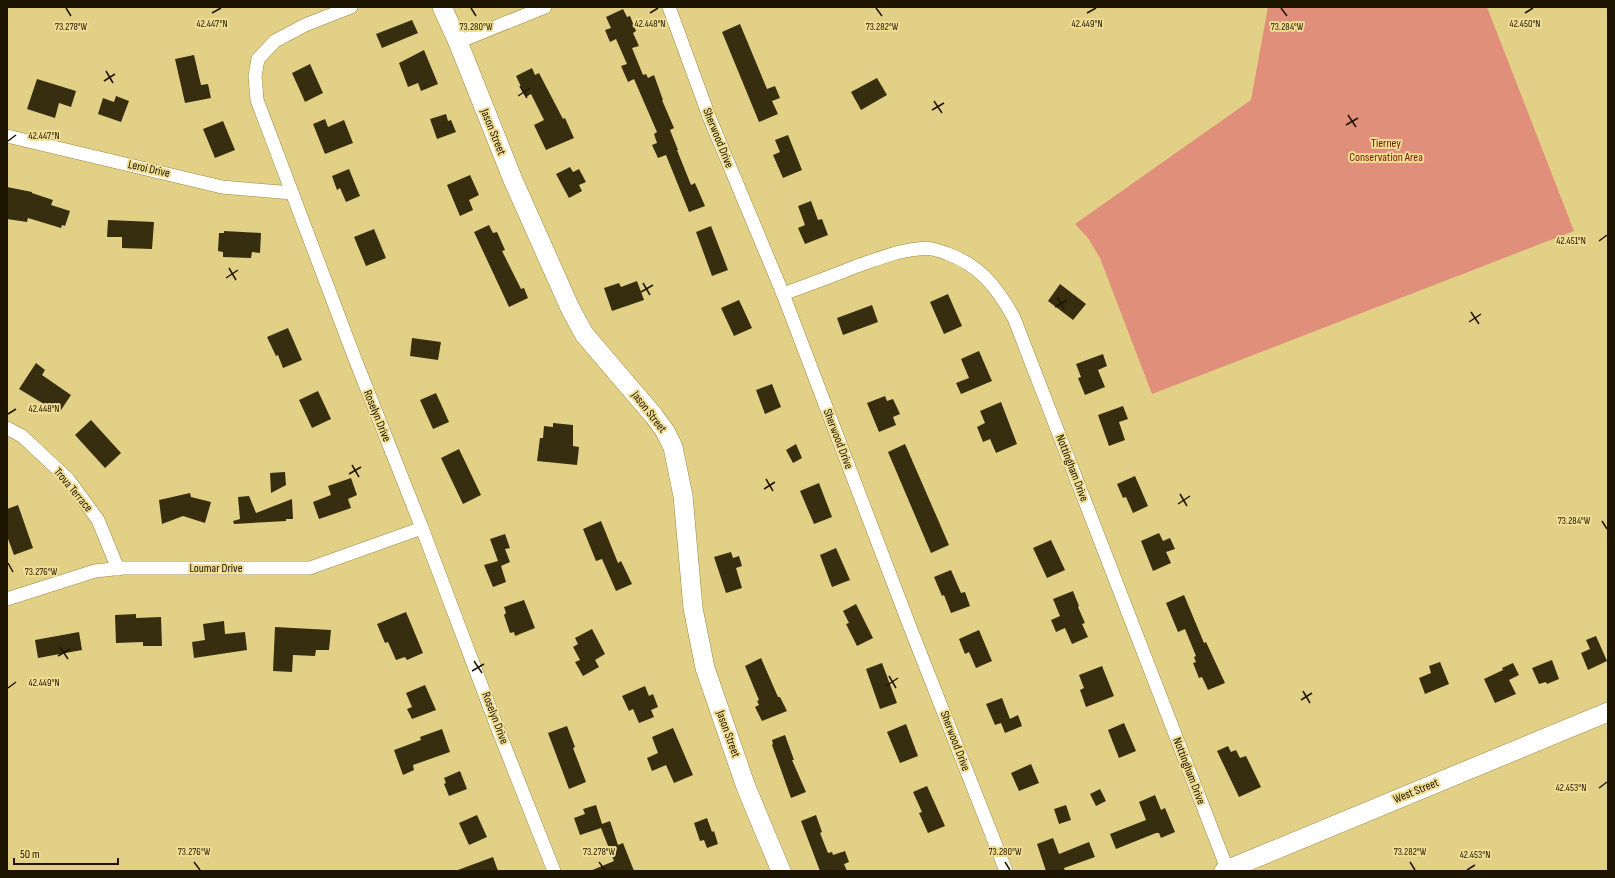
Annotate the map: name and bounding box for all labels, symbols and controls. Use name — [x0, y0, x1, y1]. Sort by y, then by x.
text: 42.447°N — [197, 18, 228, 30]
text: 42.448°N — [635, 18, 665, 30]
text: 42.449°N — [1071, 18, 1103, 30]
text: 42.450°N — [1510, 18, 1540, 30]
text: 73.278°W — [55, 21, 88, 33]
text: 73.280°W — [460, 21, 493, 33]
text: 73.282°W — [866, 21, 899, 33]
text: 73.284°W — [1271, 21, 1304, 33]
street label: Jason Street — [477, 106, 509, 158]
street label: Sherwood Drive — [699, 106, 737, 170]
text: 42.447°N — [29, 130, 60, 142]
park label: Tierney Conservation Area — [1349, 136, 1423, 165]
street label: Leroi Drive — [127, 157, 172, 181]
text: 42.451°N — [1556, 235, 1586, 247]
street label: Jason Street — [627, 387, 670, 436]
street label: Roselyn Drive — [360, 388, 394, 444]
text: 42.448°N — [29, 403, 59, 415]
street label: Sherwood Drive — [820, 407, 856, 471]
street label: Nottingham Drive — [1052, 432, 1092, 504]
street label: Trova Terrace — [50, 465, 96, 515]
text: 73.284°W — [1558, 515, 1591, 527]
street label: Loumar Drive — [190, 561, 243, 576]
text: 73.276°W — [25, 566, 58, 578]
text: 42.449°N — [28, 677, 60, 689]
street label: Roselyn Drive — [478, 690, 512, 746]
street label: Jason Street — [712, 708, 743, 760]
street label: Sherwood Drive — [937, 709, 973, 773]
street label: Nottingham Drive — [1169, 735, 1209, 807]
street label: West Street — [1391, 775, 1441, 807]
text: 42.453°N — [1556, 782, 1586, 794]
scale bar — [14, 840, 118, 866]
text: 73.276°W — [178, 846, 211, 858]
text: 73.278°W — [583, 846, 616, 858]
text: 73.280°W — [989, 846, 1022, 858]
text: 73.282°W — [1394, 846, 1427, 858]
text: 50 m — [20, 847, 40, 862]
text: 42.453°N — [1460, 849, 1490, 861]

